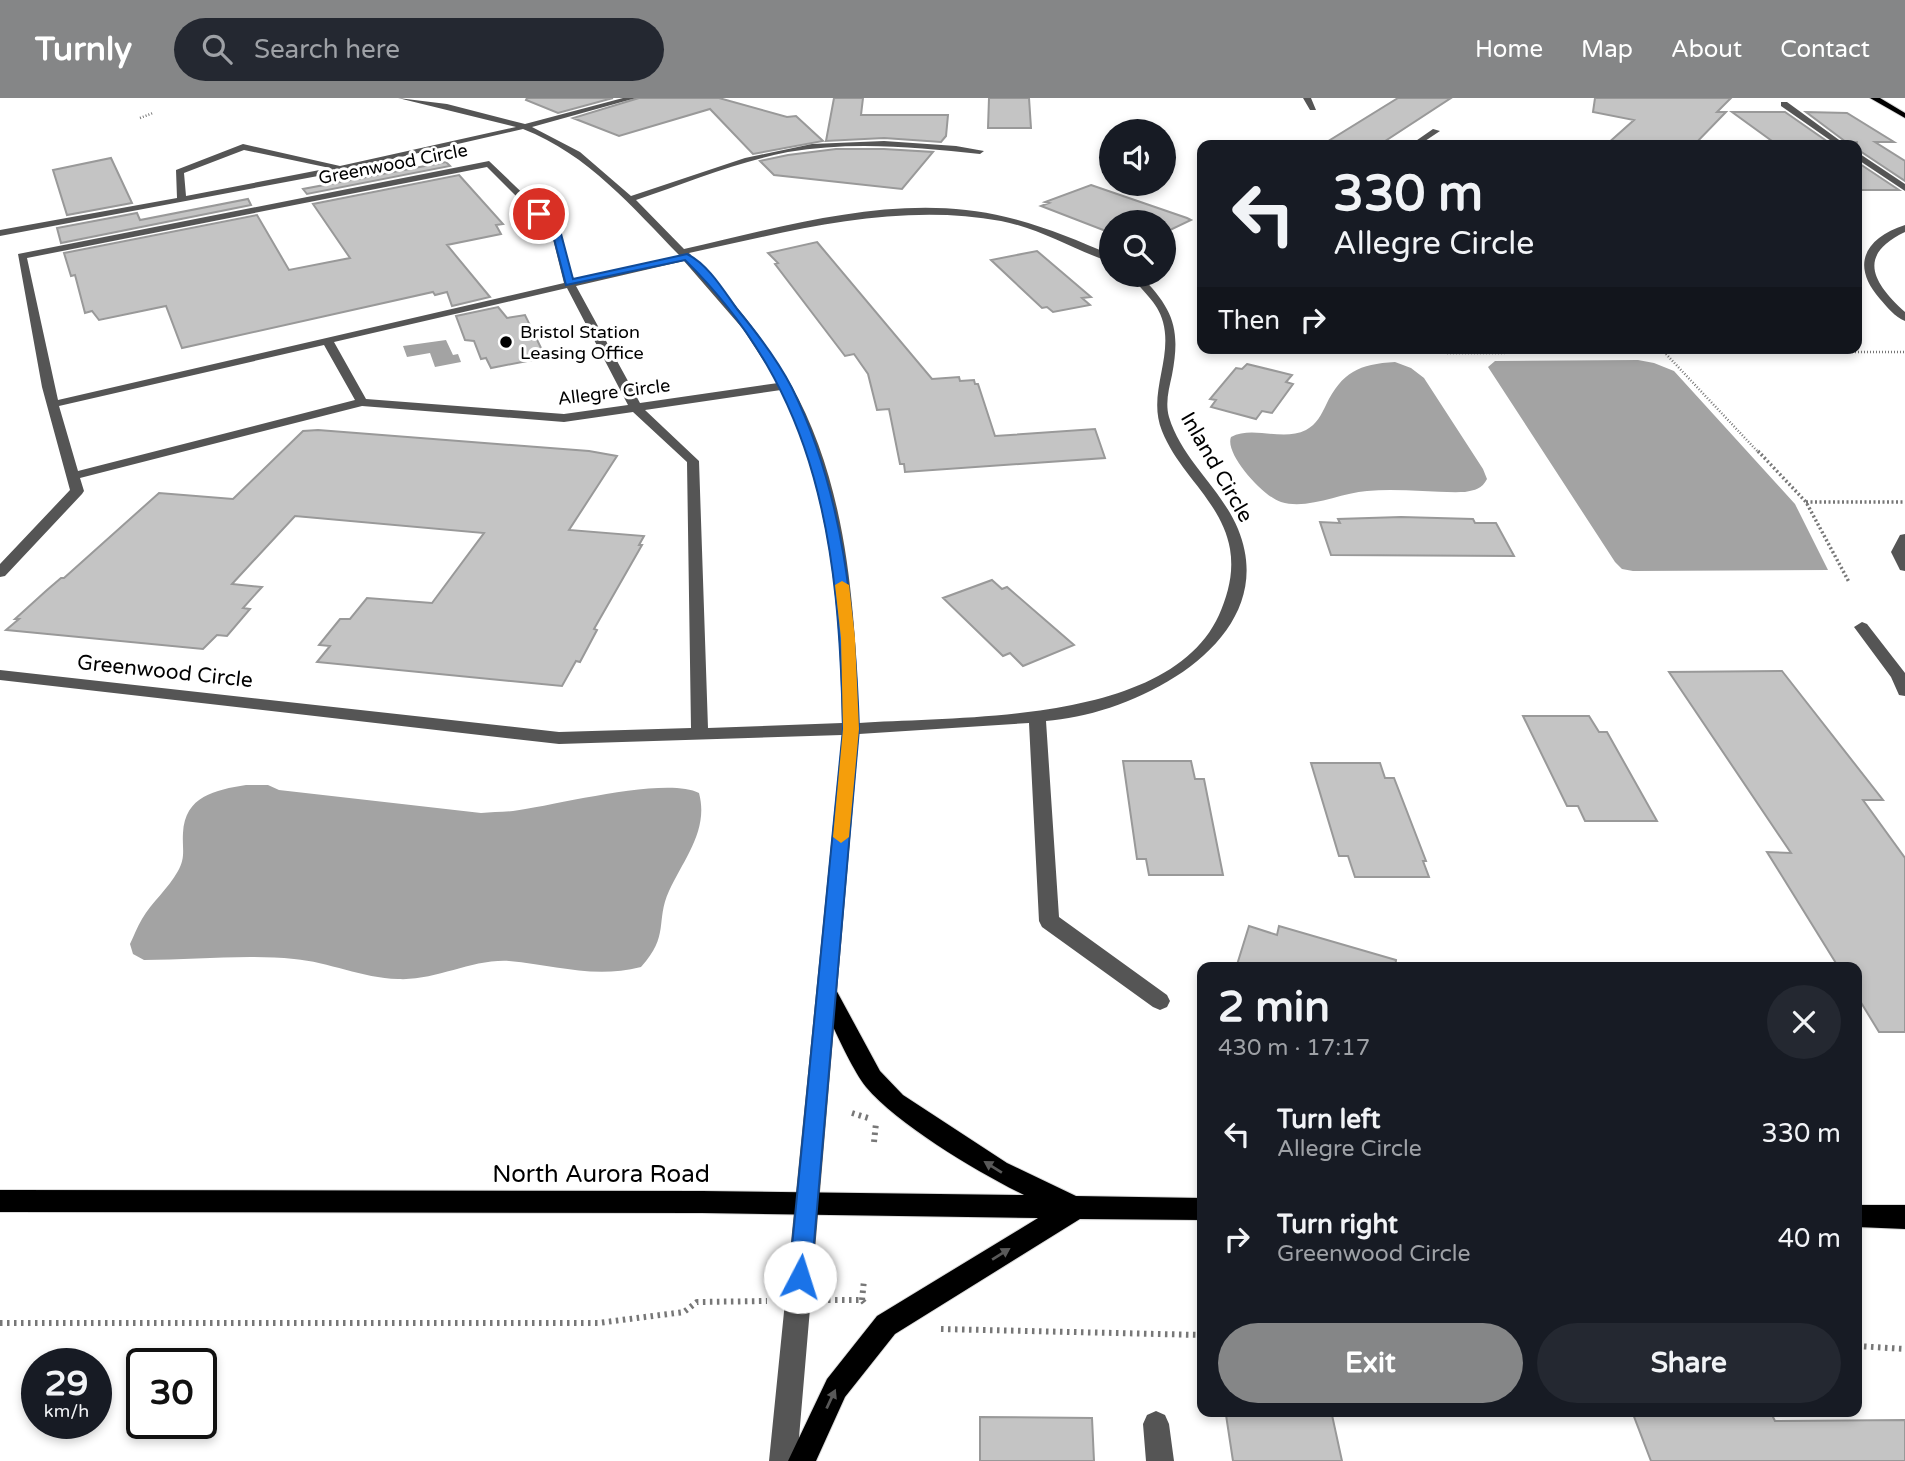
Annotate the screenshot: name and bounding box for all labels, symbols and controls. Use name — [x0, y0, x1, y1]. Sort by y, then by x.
search box — [174, 18, 664, 81]
text: Turnly — [35, 30, 132, 69]
icon: search — [198, 30, 236, 68]
text: Search here — [254, 34, 400, 65]
text: Home — [1475, 35, 1543, 64]
text: Map — [1581, 35, 1633, 64]
text: About — [1671, 35, 1742, 64]
text: Contact — [1780, 35, 1870, 64]
map controls — [1099, 119, 1176, 287]
button: sound — [1099, 119, 1176, 196]
street label: Greenwood Circle — [317, 139, 469, 189]
text: 330 m — [1333, 165, 1483, 224]
icon: left — [1218, 168, 1309, 259]
pin — [509, 184, 569, 244]
icon: arrive — [520, 195, 558, 233]
button: search — [1099, 210, 1176, 287]
text: Allegre Circle — [1333, 225, 1534, 263]
icon: right — [1294, 301, 1332, 339]
text: Then — [1218, 305, 1280, 336]
place label: Bristol Station Leasing Office — [520, 321, 644, 364]
marker: Bristol Station Leasing Office — [498, 334, 514, 350]
street label: Allegre Circle — [556, 374, 672, 410]
street label: Inland Circle — [1175, 408, 1258, 527]
street label: Greenwood Circle — [76, 650, 254, 693]
text: 2 min — [1218, 982, 1330, 1033]
button: close — [1767, 985, 1841, 1059]
text: 430 m · 17:17 — [1218, 1034, 1370, 1062]
text: Turn left — [1277, 1104, 1380, 1135]
icon: left — [1218, 1115, 1256, 1153]
text: 330 m — [1761, 1118, 1841, 1149]
text: Allegre Circle — [1277, 1135, 1422, 1163]
street label: North Aurora Road — [492, 1160, 710, 1189]
one-way arrow — [983, 1160, 1002, 1173]
text: Turn right — [1277, 1209, 1398, 1240]
icon: right — [1218, 1220, 1256, 1258]
text: 40 m — [1778, 1223, 1841, 1254]
position arrow — [763, 1240, 837, 1314]
text: Greenwood Circle — [1277, 1240, 1470, 1268]
one-way arrow — [991, 1248, 1010, 1260]
button: Exit — [1218, 1323, 1523, 1403]
button: Share — [1537, 1323, 1841, 1403]
speed limit sign: 30 — [126, 1348, 217, 1439]
text: 29 — [45, 1363, 88, 1405]
one-way arrow — [825, 1389, 837, 1409]
text: km/h — [44, 1400, 89, 1422]

